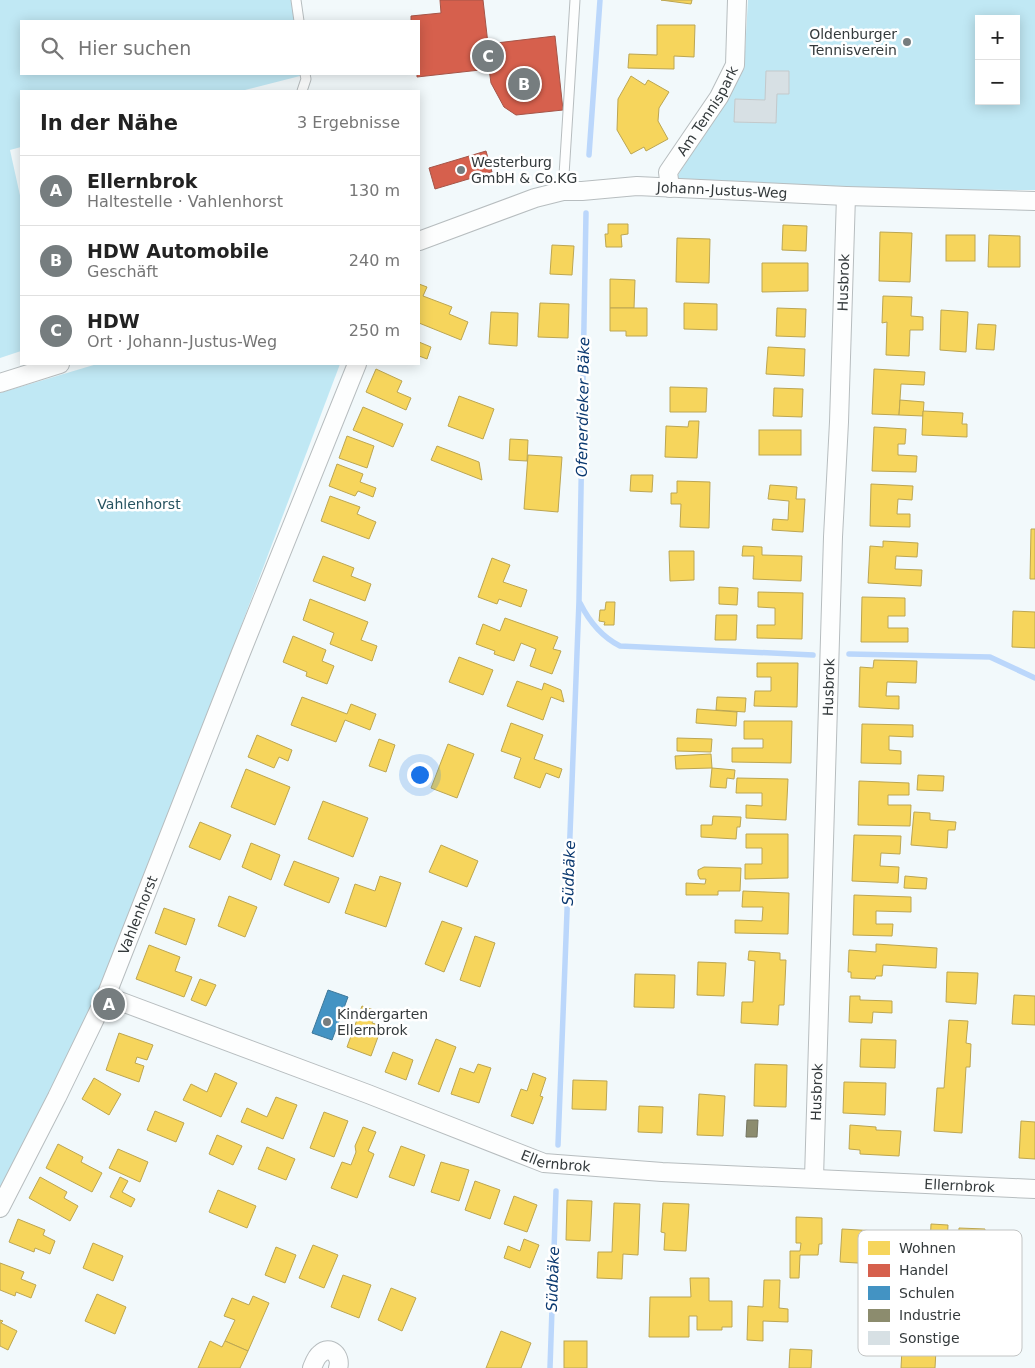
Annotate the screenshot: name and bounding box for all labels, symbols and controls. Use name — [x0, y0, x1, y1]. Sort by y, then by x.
map controls — [975, 15, 1020, 105]
button: + — [975, 15, 1020, 60]
search box — [20, 20, 420, 75]
place label: Oldenburger Tennisverein — [809, 26, 897, 58]
icon: search — [38, 34, 66, 62]
marker: Oldenburger Tennisverein — [901, 36, 913, 48]
text: Hier suchen — [78, 37, 191, 59]
pin: C — [472, 37, 504, 75]
button: − — [975, 60, 1020, 105]
street label: Am Tennispark — [673, 63, 742, 159]
pin: B — [508, 65, 540, 103]
text: In der Nähe — [40, 111, 178, 135]
text: 3 Ergebnisse — [297, 113, 400, 132]
place label: Westerburg GmbH & Co.KG — [471, 154, 577, 186]
marker: Westerburg GmbH & Co.KG — [455, 164, 467, 176]
text: Ellernbrok — [87, 170, 197, 192]
street label: Johann-Justus-Weg — [655, 179, 788, 201]
text: A — [50, 181, 62, 200]
text: 130 m — [349, 181, 400, 200]
text: Haltestelle · Vahlenhorst — [87, 192, 283, 211]
text: HDW Automobile — [87, 240, 269, 262]
text: B — [50, 251, 62, 270]
text: 240 m — [349, 251, 400, 270]
street label: Husbrok — [834, 253, 852, 312]
text: Geschäft — [87, 262, 158, 281]
text: HDW — [87, 310, 140, 332]
text: C — [50, 321, 62, 340]
text: 250 m — [349, 321, 400, 340]
text: Ort · Johann-Justus-Weg — [87, 332, 277, 351]
water label: Ofenerdieker Bäke — [573, 337, 593, 477]
park label: Vahlenhorst — [97, 496, 181, 512]
street label: Husbrok — [820, 657, 837, 716]
your location — [407, 762, 433, 788]
water label: Südbäke — [559, 840, 579, 906]
street label: Vahlenhorst — [115, 873, 161, 957]
pin: A — [93, 985, 125, 1023]
place label: Kindergarten Ellernbrok — [337, 1006, 428, 1038]
marker: Kindergarten Ellernbrok — [321, 1016, 333, 1028]
street label: Husbrok — [808, 1062, 825, 1121]
street label: Ellernbrok — [519, 1147, 592, 1175]
street label: Ellernbrok — [924, 1176, 996, 1195]
legend — [858, 1230, 1022, 1356]
text: Wohnen — [899, 1240, 956, 1256]
water label: Südbäke — [543, 1246, 563, 1312]
text: Handel — [899, 1262, 948, 1278]
text: Schulen — [899, 1285, 955, 1301]
text: Industrie — [899, 1307, 961, 1323]
text: Sonstige — [899, 1330, 960, 1346]

